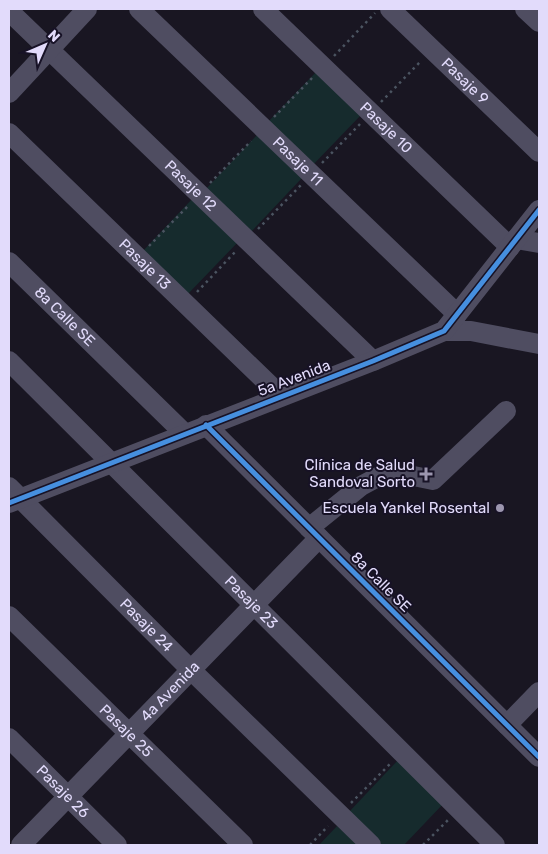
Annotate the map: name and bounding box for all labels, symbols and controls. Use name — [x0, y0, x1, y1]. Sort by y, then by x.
north arrow — [20, 20, 70, 70]
text: N — [44, 27, 63, 46]
street label: Pasaje 9 — [438, 54, 492, 108]
street label: Pasaje 10 — [356, 98, 416, 157]
street label: Pasaje 11 — [269, 133, 327, 189]
street label: Pasaje 12 — [161, 157, 220, 215]
street label: Pasaje 13 — [115, 235, 175, 294]
street label: 8a Calle SE — [31, 283, 99, 350]
street label: 5a Avenida — [255, 356, 333, 400]
place label: Clínica de Salud Sandoval Sorto — [305, 456, 415, 491]
marker: Clínica de Salud Sandoval Sorto — [419, 467, 433, 481]
place label: Escuela Yankel Rosental — [323, 499, 490, 517]
marker: Escuela Yankel Rosental — [494, 502, 506, 514]
street label: 8a Calle SE — [347, 548, 415, 616]
street label: Pasaje 23 — [221, 572, 282, 633]
street label: Pasaje 24 — [116, 595, 177, 656]
street label: 4a Avenida — [137, 658, 203, 725]
street label: Pasaje 25 — [96, 701, 157, 761]
street label: Pasaje 26 — [33, 761, 93, 822]

